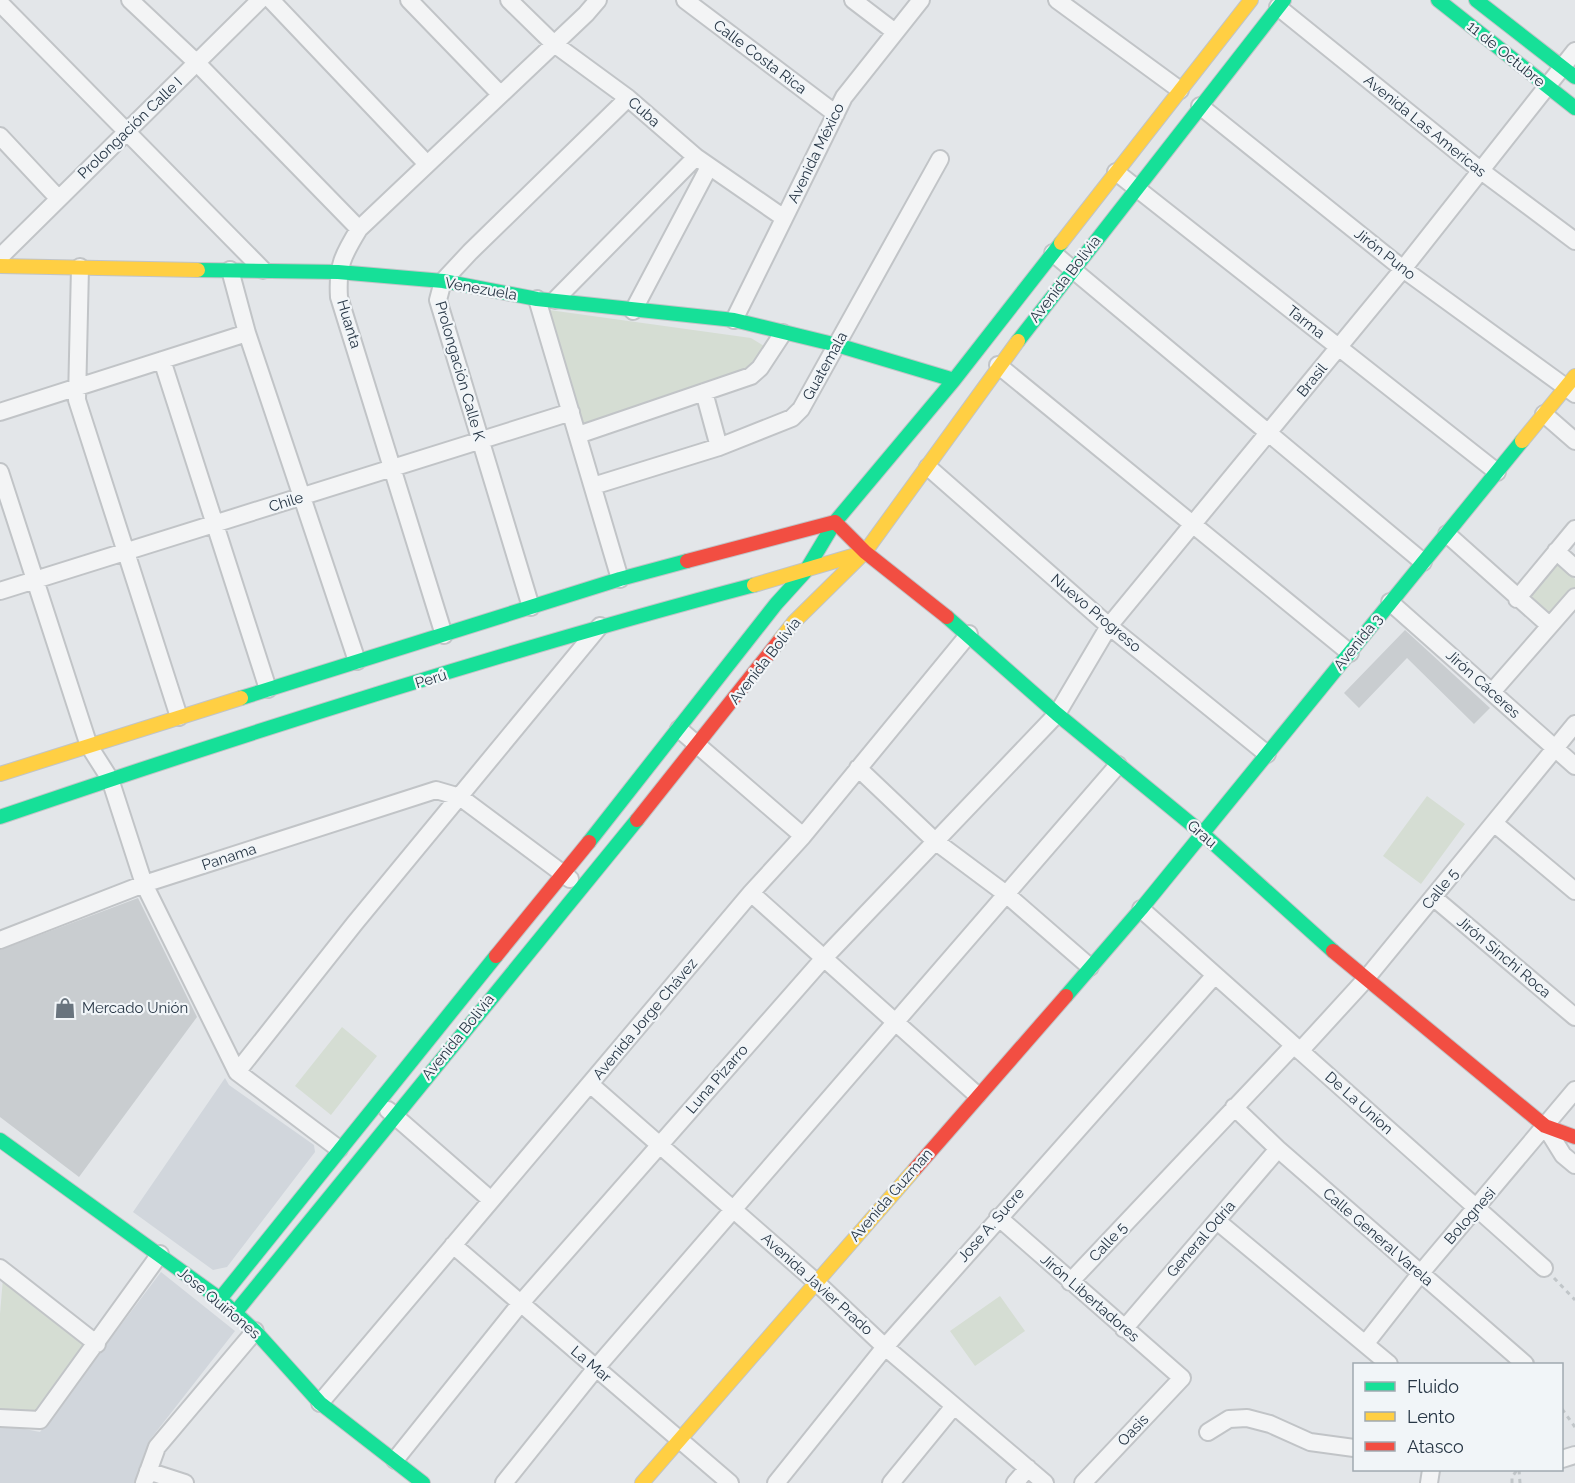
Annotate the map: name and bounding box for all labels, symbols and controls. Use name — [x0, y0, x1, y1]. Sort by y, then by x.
street label: Calle Costa Rica — [710, 16, 810, 98]
street label: 11 de Octubre — [1463, 17, 1549, 91]
street label: Avenida Las Americas — [1360, 71, 1490, 181]
street label: Prolongación Calle I — [74, 73, 186, 183]
street label: Cuba — [624, 93, 664, 131]
street label: Avenida México — [784, 100, 848, 206]
street label: Jirón Puno — [1351, 224, 1419, 284]
street label: Avenida Bolivia — [1026, 232, 1104, 326]
street label: Venezuela — [444, 274, 518, 304]
street label: Huanta — [333, 297, 365, 351]
street label: Prolongación Calle K — [431, 299, 489, 443]
street label: Tarma — [1284, 302, 1328, 342]
street label: Guatemala — [799, 329, 851, 403]
street label: Brasil — [1293, 359, 1332, 400]
street label: Chile — [267, 488, 306, 516]
street label: Nuevo Progreso — [1047, 570, 1145, 656]
street label: Avenida 3 — [1330, 610, 1386, 674]
street label: Avenida Bolivia — [726, 614, 804, 708]
street label: Jirón Cáceres — [1442, 646, 1524, 722]
street label: Perú — [413, 666, 449, 692]
street label: Grau — [1184, 816, 1220, 852]
street label: Panama — [199, 840, 259, 874]
street label: Calle 5 — [1418, 865, 1462, 913]
street label: Jirón Sinchi Roca — [1453, 912, 1555, 1002]
street label: Avenida Jorge Chávez — [589, 955, 701, 1083]
street label: Avenida Bolivia — [418, 990, 498, 1084]
shop icon: Mercado Unión — [53, 996, 77, 1020]
place label: Mercado Unión — [82, 999, 188, 1017]
street label: Luna Pizarro — [682, 1041, 752, 1117]
street label: De La Union — [1321, 1068, 1397, 1138]
street label: Avenida Guzman — [846, 1145, 936, 1245]
street label: Jose A. Sucre — [954, 1184, 1028, 1266]
street label: Calle General Varela — [1319, 1184, 1437, 1290]
street label: Bolognesi — [1440, 1184, 1500, 1248]
street label: General Odria — [1163, 1197, 1239, 1281]
street label: Calle 5 — [1085, 1219, 1131, 1265]
street label: Avenida Javier Prado — [757, 1229, 877, 1339]
street label: Jirón Libertadores — [1037, 1250, 1143, 1346]
street label: Jose Quiñones — [174, 1263, 264, 1343]
street label: La Mar — [567, 1342, 615, 1387]
legend — [1353, 1363, 1563, 1471]
text: Fluido — [1407, 1376, 1459, 1397]
text: Lento — [1407, 1406, 1455, 1427]
street label: Oasis — [1114, 1410, 1152, 1450]
text: Atasco — [1407, 1436, 1464, 1457]

